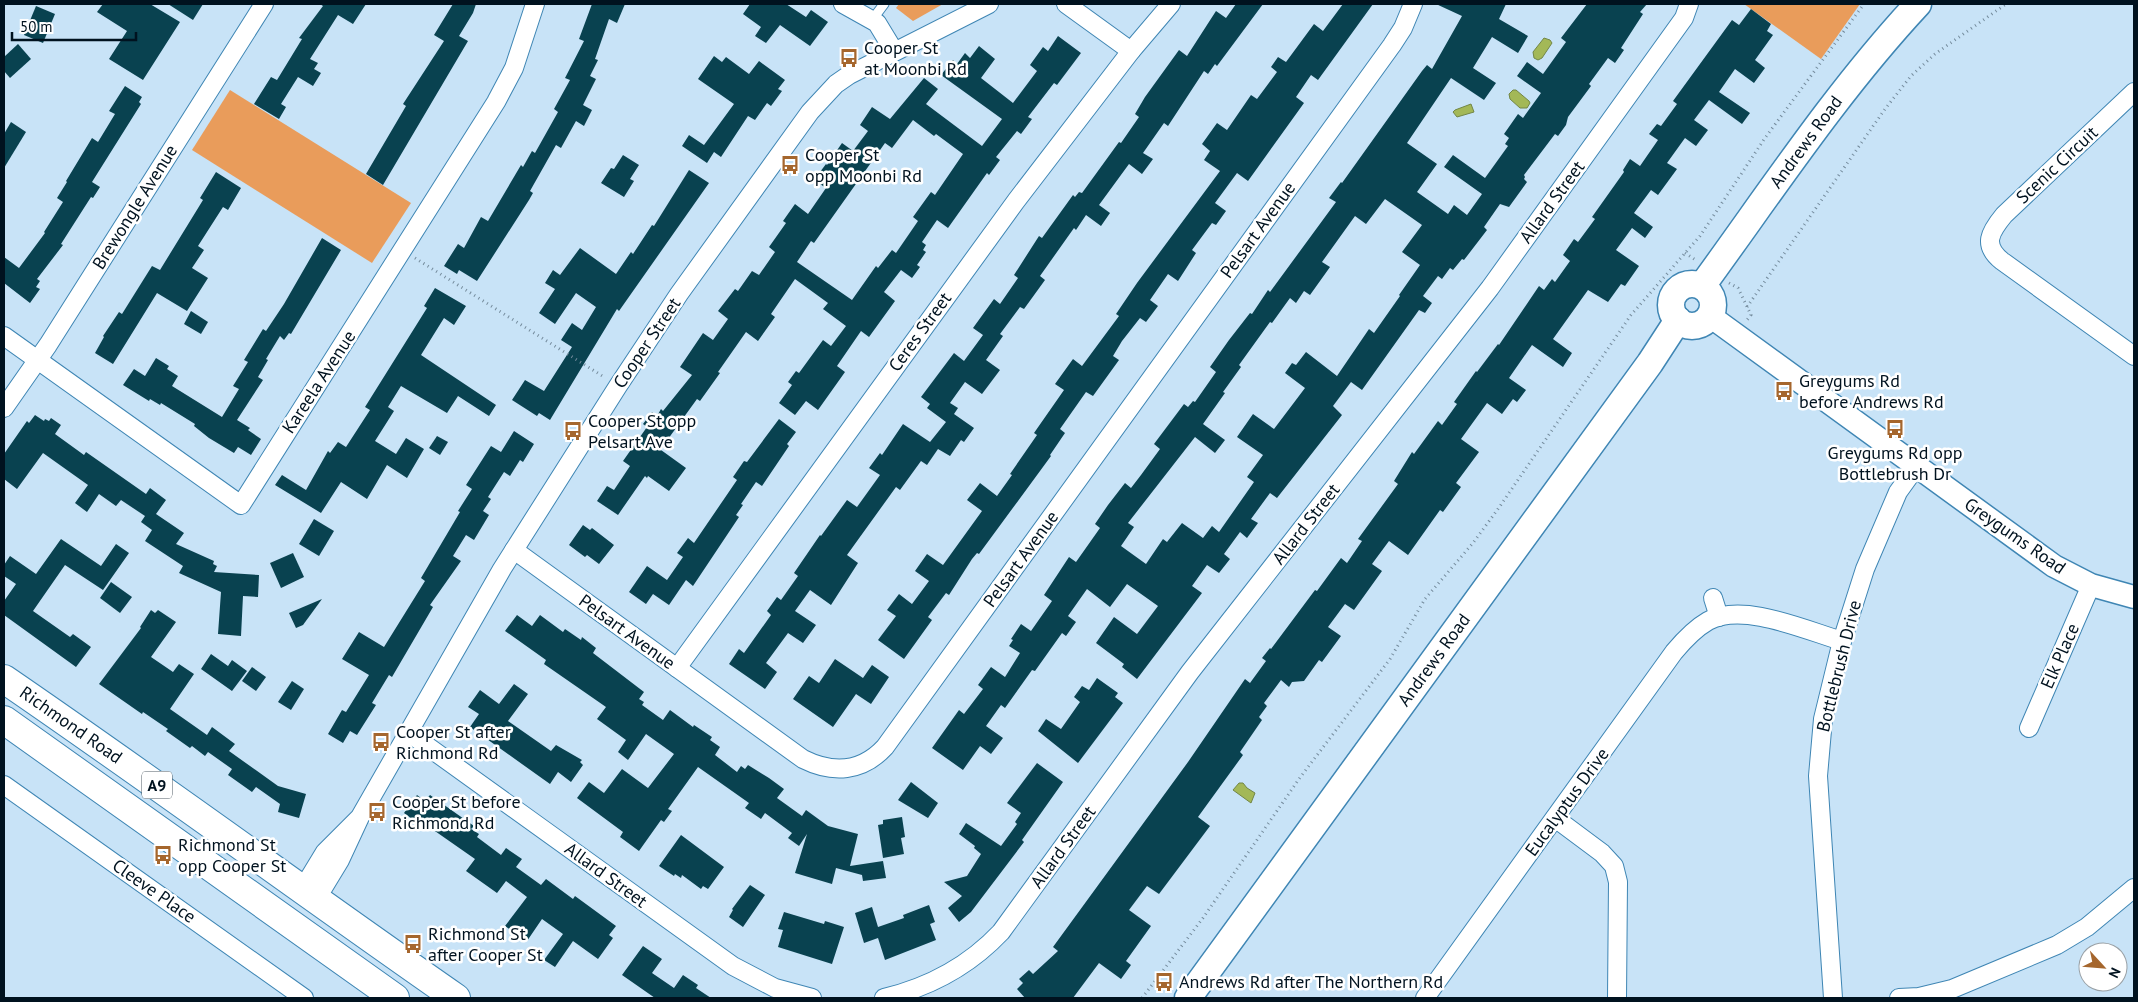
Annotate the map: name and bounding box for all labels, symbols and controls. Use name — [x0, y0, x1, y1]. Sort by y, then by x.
scale bar — [12, 10, 136, 42]
text: 50 m — [20, 17, 53, 36]
place label: Cooper St at Moonbi Rd — [864, 36, 967, 80]
bus stop icon: Cooper St at Moonbi Rd — [838, 47, 860, 69]
street label: Andrews Road — [1764, 91, 1847, 193]
street label: Scenic Circuit — [2011, 121, 2102, 208]
street label: Brewongle Avenue — [87, 140, 182, 273]
place label: Cooper St opp Moonbi Rd — [805, 143, 922, 187]
bus stop icon: Cooper St opp Moonbi Rd — [779, 154, 801, 176]
street label: Allard Street — [1514, 156, 1589, 248]
street label: Pelsart Avenue — [1215, 177, 1300, 282]
street label: Ceres Street — [883, 288, 956, 376]
street label: Cooper Street — [608, 293, 685, 393]
street label: Kareela Avenue — [277, 326, 360, 438]
place label: Greygums Rd before Andrews Rd — [1799, 369, 1944, 413]
bus stop icon: Greygums Rd before Andrews Rd — [1773, 380, 1795, 402]
place label: Cooper St opp Pelsart Ave — [588, 409, 696, 453]
bus stop icon: Greygums Rd opp Bottlebrush Dr — [1884, 418, 1906, 440]
bus stop icon: Cooper St opp Pelsart Ave — [562, 420, 584, 442]
place label: Greygums Rd opp Bottlebrush Dr — [1828, 441, 1962, 485]
street label: Allard Street — [1267, 479, 1344, 569]
street label: Greygums Road — [1960, 492, 2070, 579]
street label: Pelsart Avenue — [978, 506, 1063, 611]
street label: Pelsart Avenue — [575, 589, 680, 674]
street label: Bottlebrush Drive — [1811, 598, 1866, 734]
street label: Andrews Road — [1392, 609, 1475, 711]
street label: Elk Place — [2035, 620, 2084, 692]
street label: Richmond Road — [15, 681, 127, 768]
place label: Cooper St after Richmond Rd — [396, 720, 511, 764]
bus stop icon: Cooper St after Richmond Rd — [370, 731, 392, 753]
street label: Eucalyptus Drive — [1520, 743, 1614, 860]
road number: A9 — [142, 772, 172, 798]
place label: Cooper St before Richmond Rd — [392, 790, 521, 834]
bus stop icon: Cooper St before Richmond Rd — [366, 801, 388, 823]
street label: Allard Street — [1025, 801, 1100, 893]
place label: Richmond St opp Cooper St — [178, 833, 286, 877]
street label: Allard Street — [560, 837, 652, 912]
bus stop icon: Richmond St opp Cooper St — [152, 844, 174, 866]
street label: Cleeve Place — [108, 853, 201, 928]
place label: Richmond St after Cooper St — [428, 922, 543, 966]
bus stop icon: Richmond St after Cooper St — [402, 933, 424, 955]
north arrow — [2078, 942, 2128, 992]
text: N — [2105, 965, 2125, 981]
place label: Andrews Rd after The Northern Rd — [1179, 970, 1443, 993]
bus stop icon: Andrews Rd after The Northern Rd — [1153, 971, 1175, 993]

